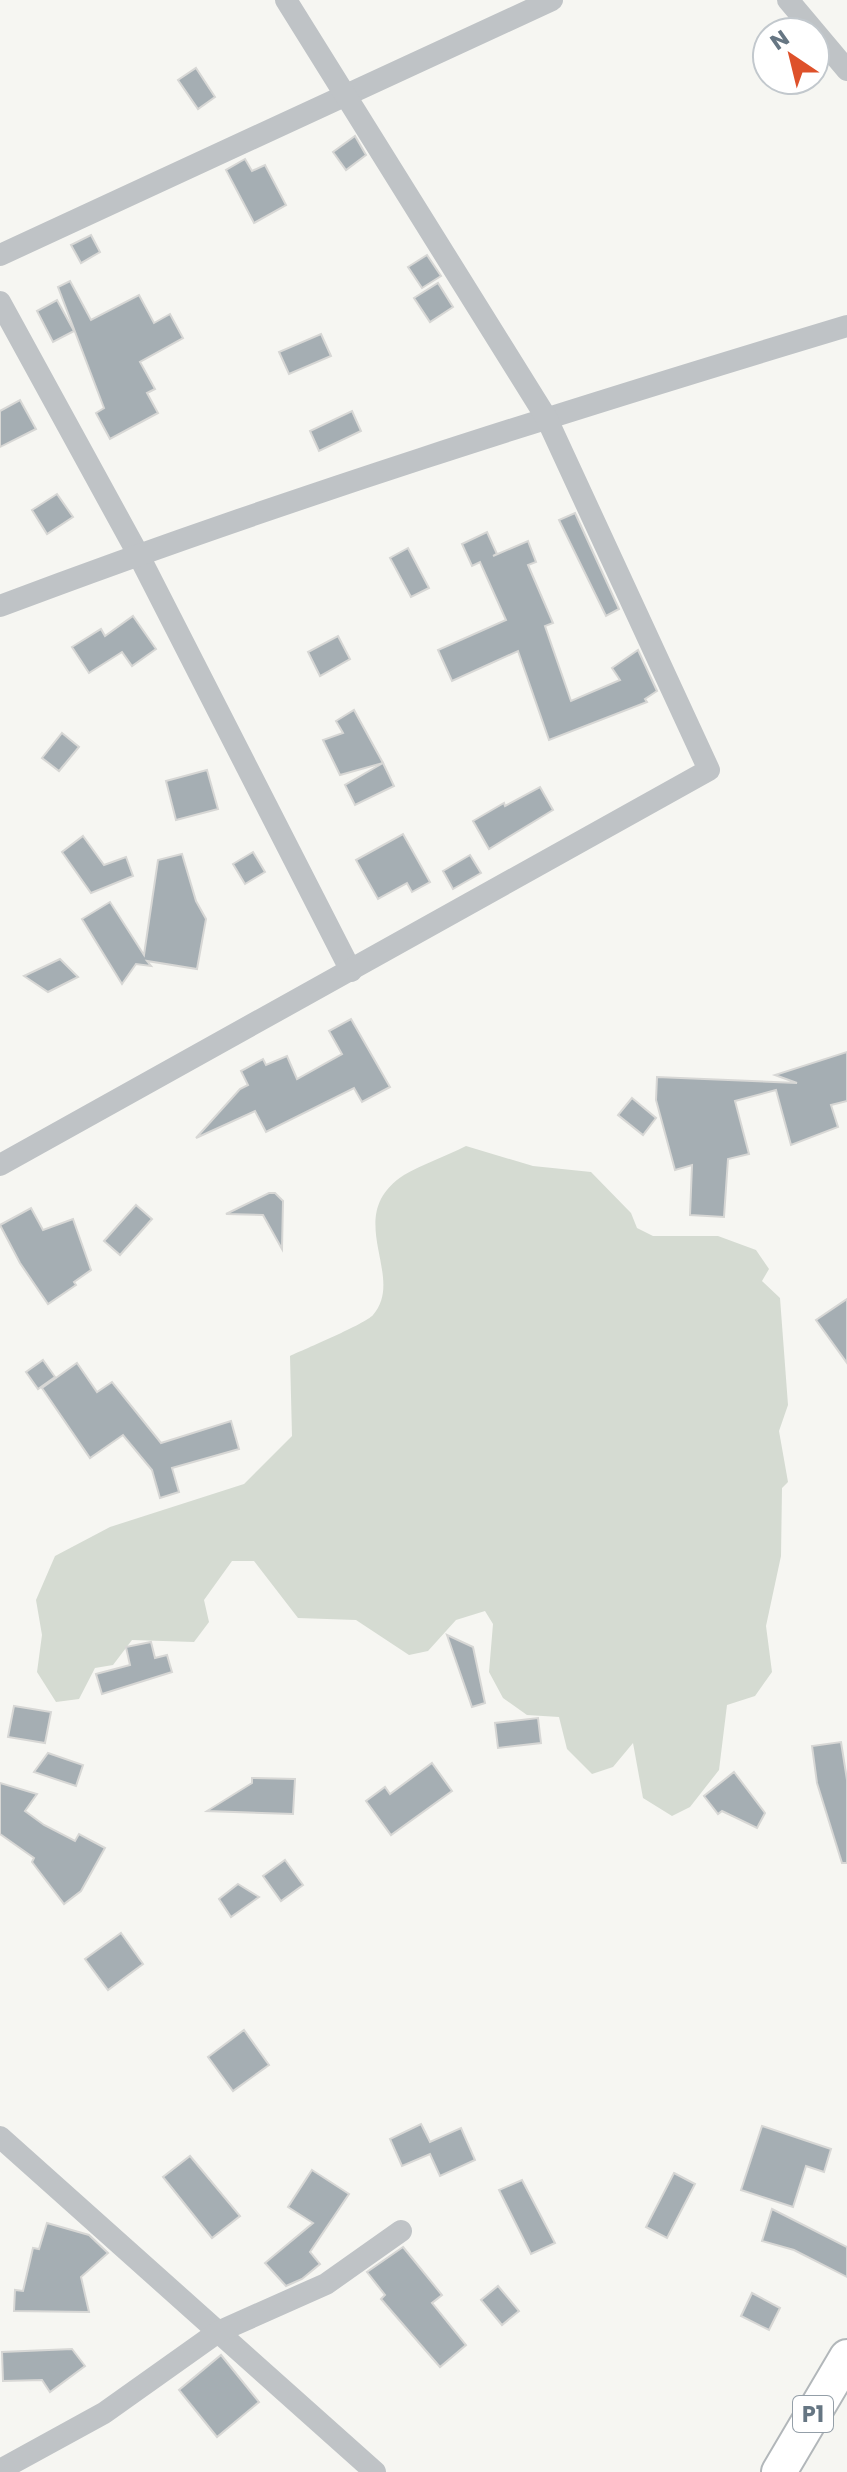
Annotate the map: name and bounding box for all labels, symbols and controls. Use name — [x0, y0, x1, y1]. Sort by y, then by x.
north arrow — [751, 16, 831, 96]
text: N — [764, 23, 795, 57]
road number: P1 — [793, 2396, 833, 2432]

